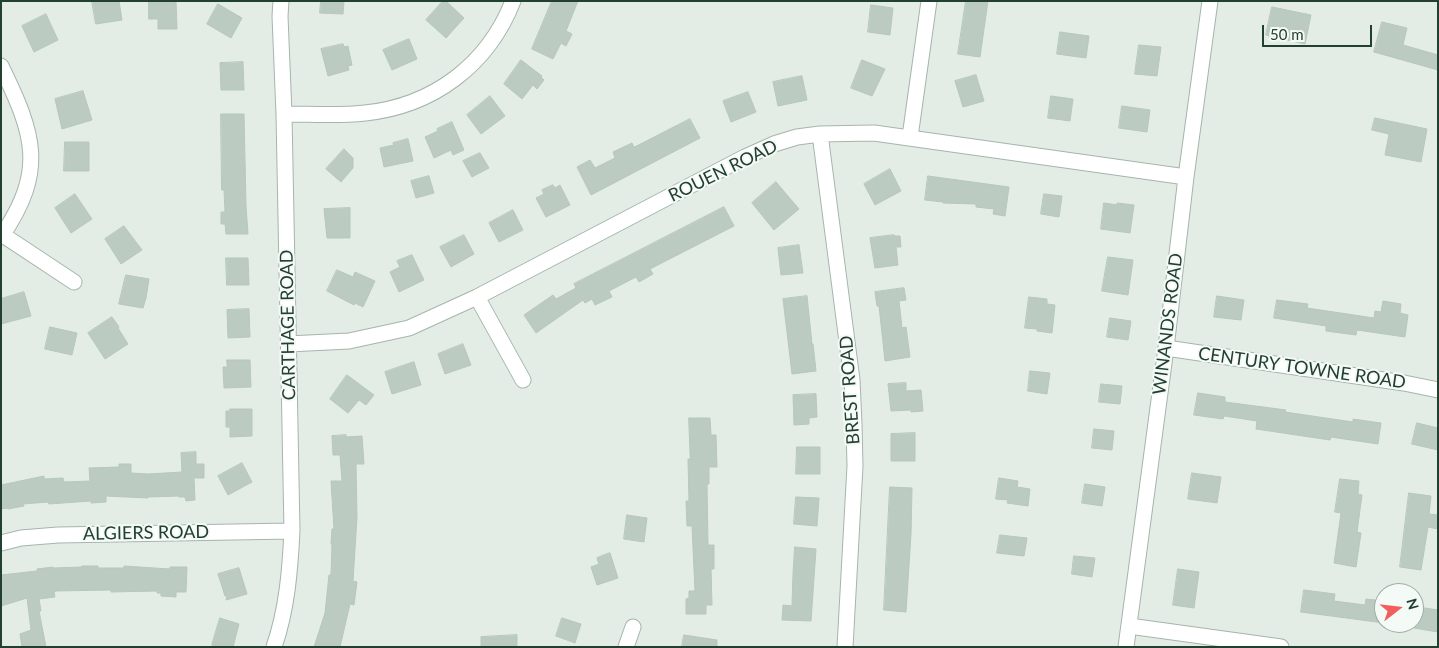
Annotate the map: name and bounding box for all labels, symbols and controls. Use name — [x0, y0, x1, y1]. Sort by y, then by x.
scale bar — [1264, 15, 1374, 47]
text: 50 m — [1270, 25, 1304, 43]
street label: ROUEN ROAD — [665, 135, 781, 207]
street label: CARTHAGE ROAD — [276, 250, 300, 400]
street label: WINANDS ROAD — [1149, 252, 1187, 396]
street label: BREST ROAD — [835, 335, 865, 445]
street label: CENTURY TOWNE ROAD — [1197, 343, 1407, 393]
street label: ALGIERS ROAD — [83, 521, 209, 545]
north arrow — [1374, 583, 1424, 633]
text: N — [1403, 596, 1423, 612]

